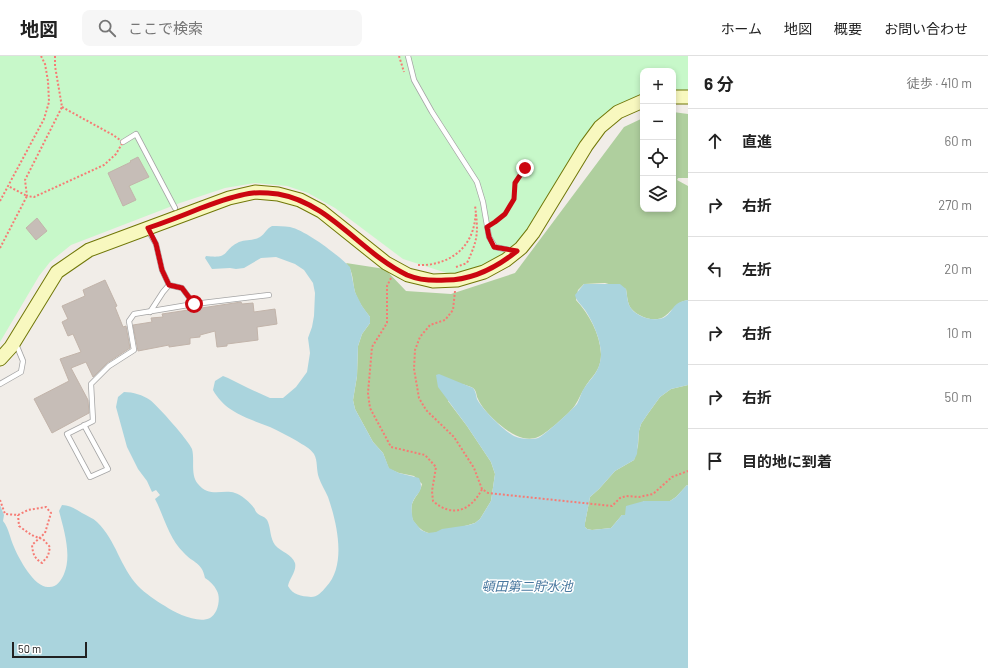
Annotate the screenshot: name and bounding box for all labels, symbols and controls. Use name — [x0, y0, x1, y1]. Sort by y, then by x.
search box — [82, 10, 362, 46]
text: 地図 — [20, 17, 58, 40]
icon: search — [96, 17, 118, 39]
text: ここで検索 — [128, 19, 203, 37]
text: ホーム — [720, 20, 762, 37]
text: 地図 — [784, 20, 812, 37]
text: 概要 — [834, 20, 862, 37]
text: お問い合わせ — [884, 20, 968, 37]
map controls — [640, 68, 676, 212]
button: + — [640, 68, 676, 104]
text: 6 分 — [704, 73, 734, 93]
text: 徒歩 · 410 m — [907, 75, 972, 91]
button: − — [640, 104, 676, 140]
icon: ahead — [704, 130, 726, 152]
text: 直進 — [742, 132, 772, 150]
text: 60 m — [945, 133, 972, 149]
button: locate — [640, 140, 676, 176]
route end — [516, 159, 534, 177]
button: layers — [640, 176, 676, 212]
icon: right — [704, 194, 726, 216]
text: 右折 — [742, 196, 772, 214]
text: 270 m — [938, 197, 972, 213]
icon: left — [704, 258, 726, 280]
text: 左折 — [742, 260, 772, 278]
text: 20 m — [944, 261, 972, 277]
route start — [185, 295, 203, 313]
icon: right — [704, 322, 726, 344]
text: 右折 — [742, 324, 772, 342]
text: 10 m — [947, 325, 972, 341]
icon: right — [704, 386, 726, 408]
text: 右折 — [742, 388, 772, 406]
text: 50 m — [945, 389, 972, 405]
icon: arrive — [704, 450, 726, 472]
text: 目的地に到着 — [742, 452, 832, 470]
water label: 頓田第二貯水池 — [481, 578, 574, 594]
scale bar — [12, 640, 87, 659]
text: 50 m — [18, 642, 41, 655]

